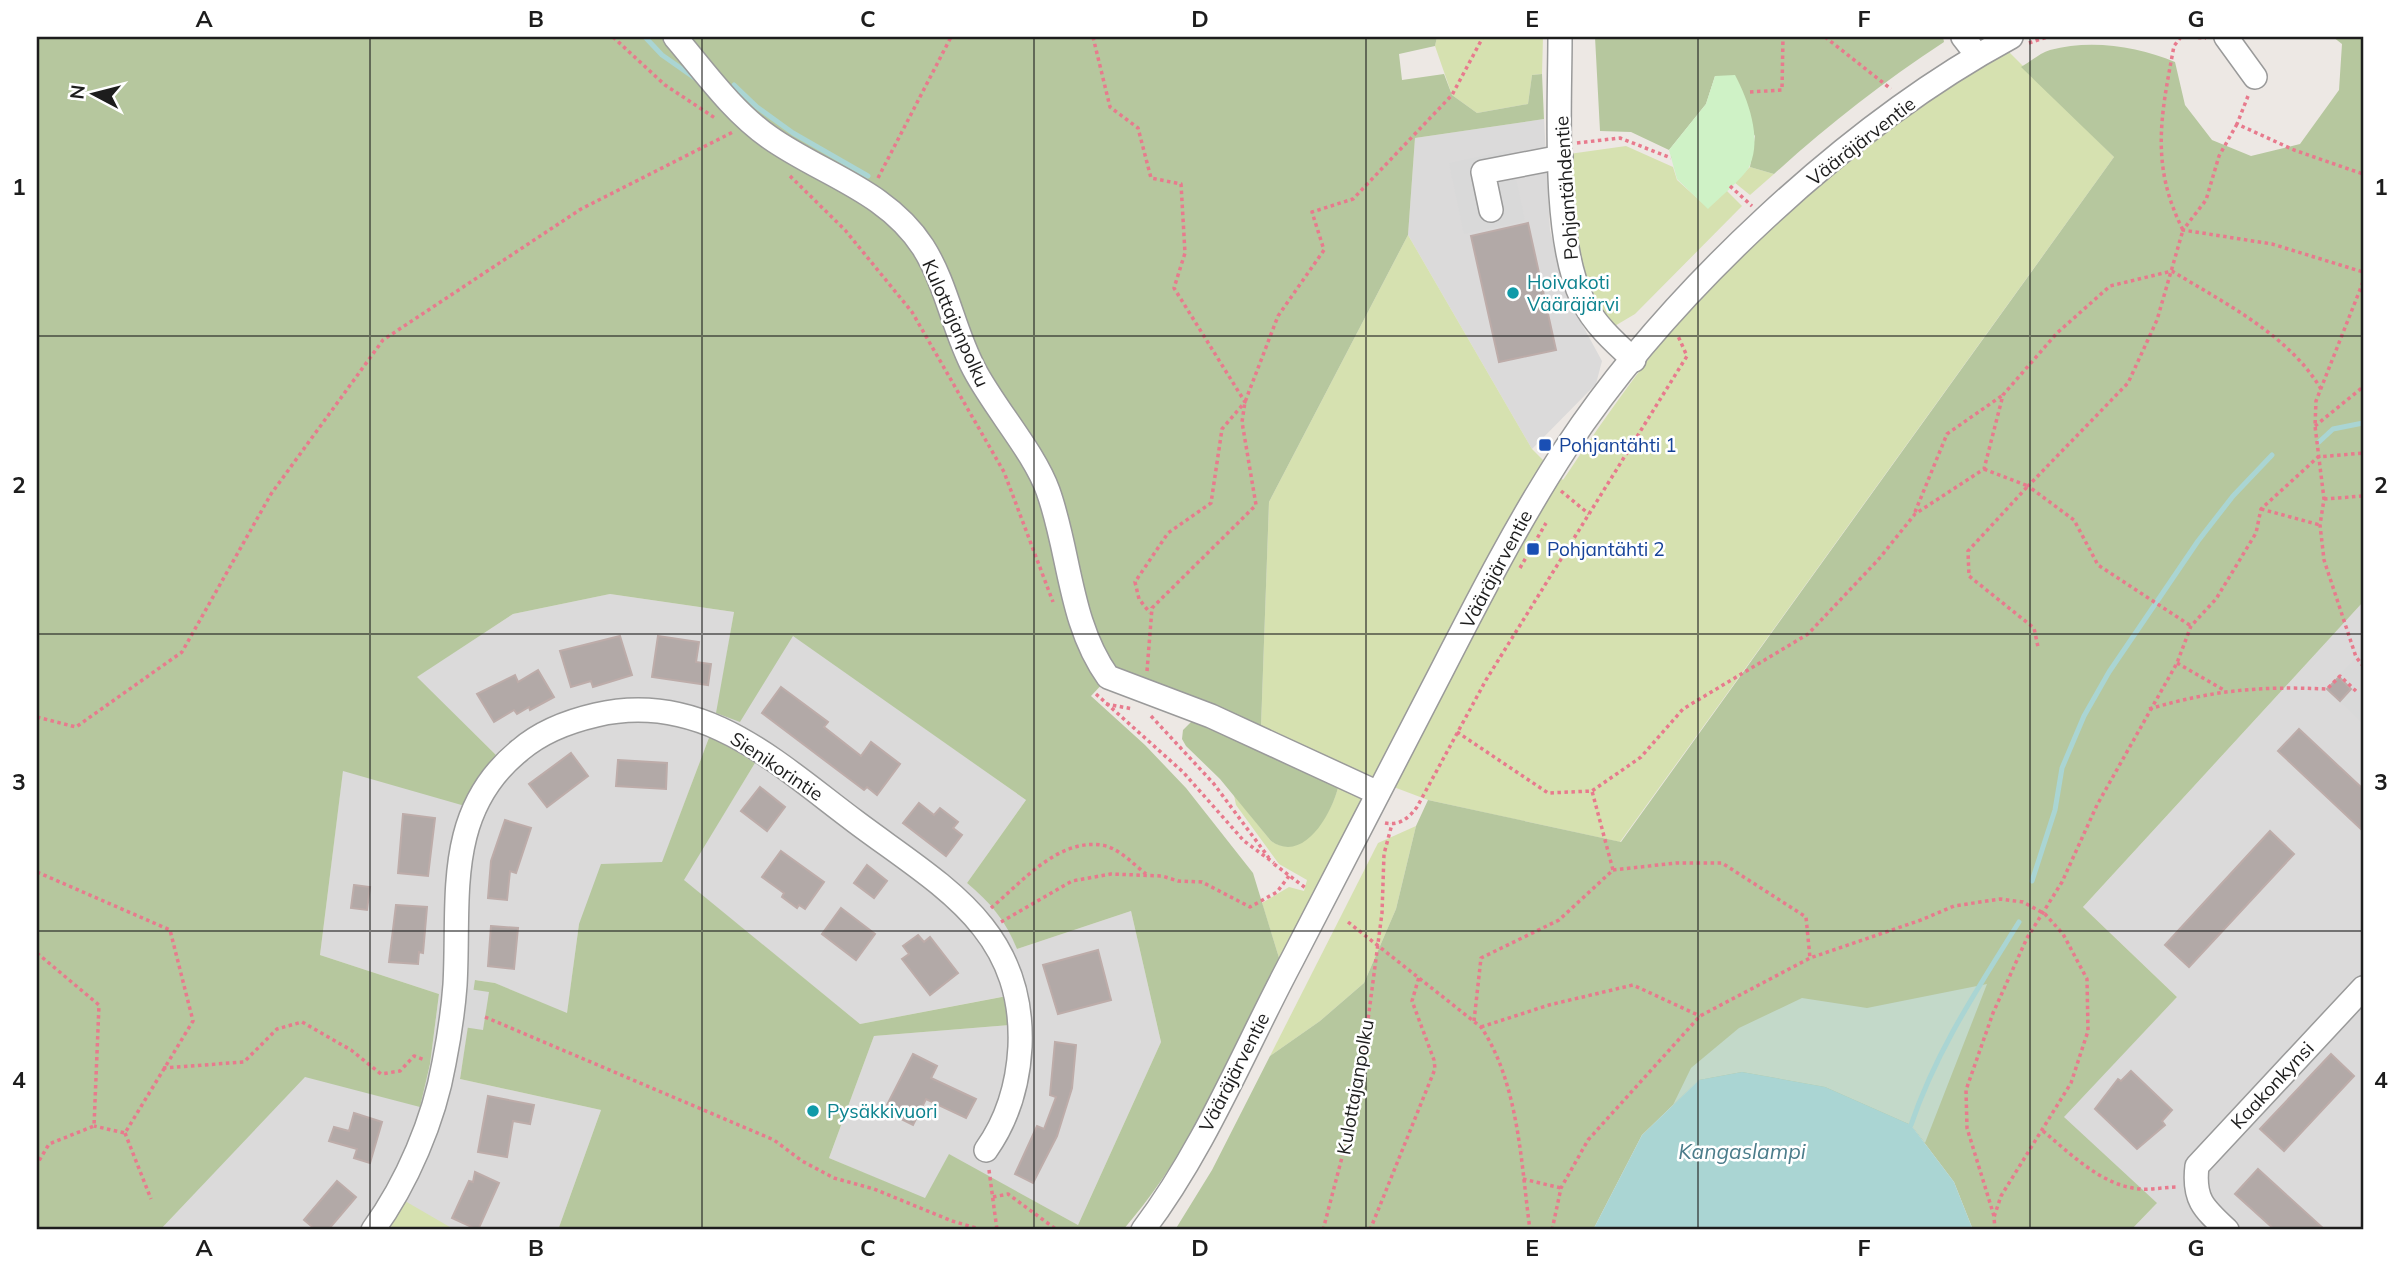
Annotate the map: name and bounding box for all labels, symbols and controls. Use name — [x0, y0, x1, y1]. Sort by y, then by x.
text: A — [195, 4, 213, 33]
text: B — [528, 4, 544, 33]
text: C — [860, 4, 876, 33]
text: D — [1191, 4, 1209, 33]
text: E — [1525, 4, 1539, 33]
text: F — [1857, 4, 1871, 33]
text: G — [2187, 4, 2205, 33]
north arrow — [60, 60, 130, 130]
text: N — [64, 83, 90, 101]
street label: Vääräjärventie — [1802, 91, 1920, 191]
street label: Pohjantähdentie — [1549, 115, 1583, 261]
text: 1 — [12, 172, 26, 201]
text: 1 — [2374, 172, 2388, 201]
street label: Kulottajanpolku — [917, 255, 995, 391]
place label: Hoivakoti Vääräjärvi — [1527, 270, 1619, 316]
marker: Hoivakoti Vääräjärvi — [1505, 285, 1521, 301]
place label: Pohjantähti 1 — [1559, 433, 1677, 457]
marker: Pohjantähti 1 — [1537, 437, 1553, 453]
text: 2 — [12, 470, 26, 499]
text: 2 — [2374, 470, 2388, 499]
street label: Vääräjärventie — [1455, 506, 1537, 632]
place label: Pohjantähti 2 — [1547, 537, 1665, 561]
marker: Pohjantähti 2 — [1525, 541, 1541, 557]
street label: Sienikorintie — [726, 726, 828, 806]
text: 3 — [12, 767, 26, 796]
text: 3 — [2374, 767, 2388, 796]
street label: Vääräjärventie — [1194, 1008, 1274, 1136]
street label: Kulottajanpolku — [1331, 1017, 1379, 1157]
street label: Kaakonkynsi — [2225, 1036, 2319, 1134]
text: 4 — [12, 1065, 26, 1094]
text: 4 — [2374, 1065, 2388, 1094]
place label: Pysäkkivuori — [827, 1099, 938, 1123]
marker: Pysäkkivuori — [805, 1103, 821, 1119]
water label: Kangaslampi — [1678, 1138, 1807, 1164]
text: A — [195, 1233, 213, 1262]
text: B — [528, 1233, 544, 1262]
text: C — [860, 1233, 876, 1262]
text: D — [1191, 1233, 1209, 1262]
text: E — [1525, 1233, 1539, 1262]
text: F — [1857, 1233, 1871, 1262]
text: G — [2187, 1233, 2205, 1262]

